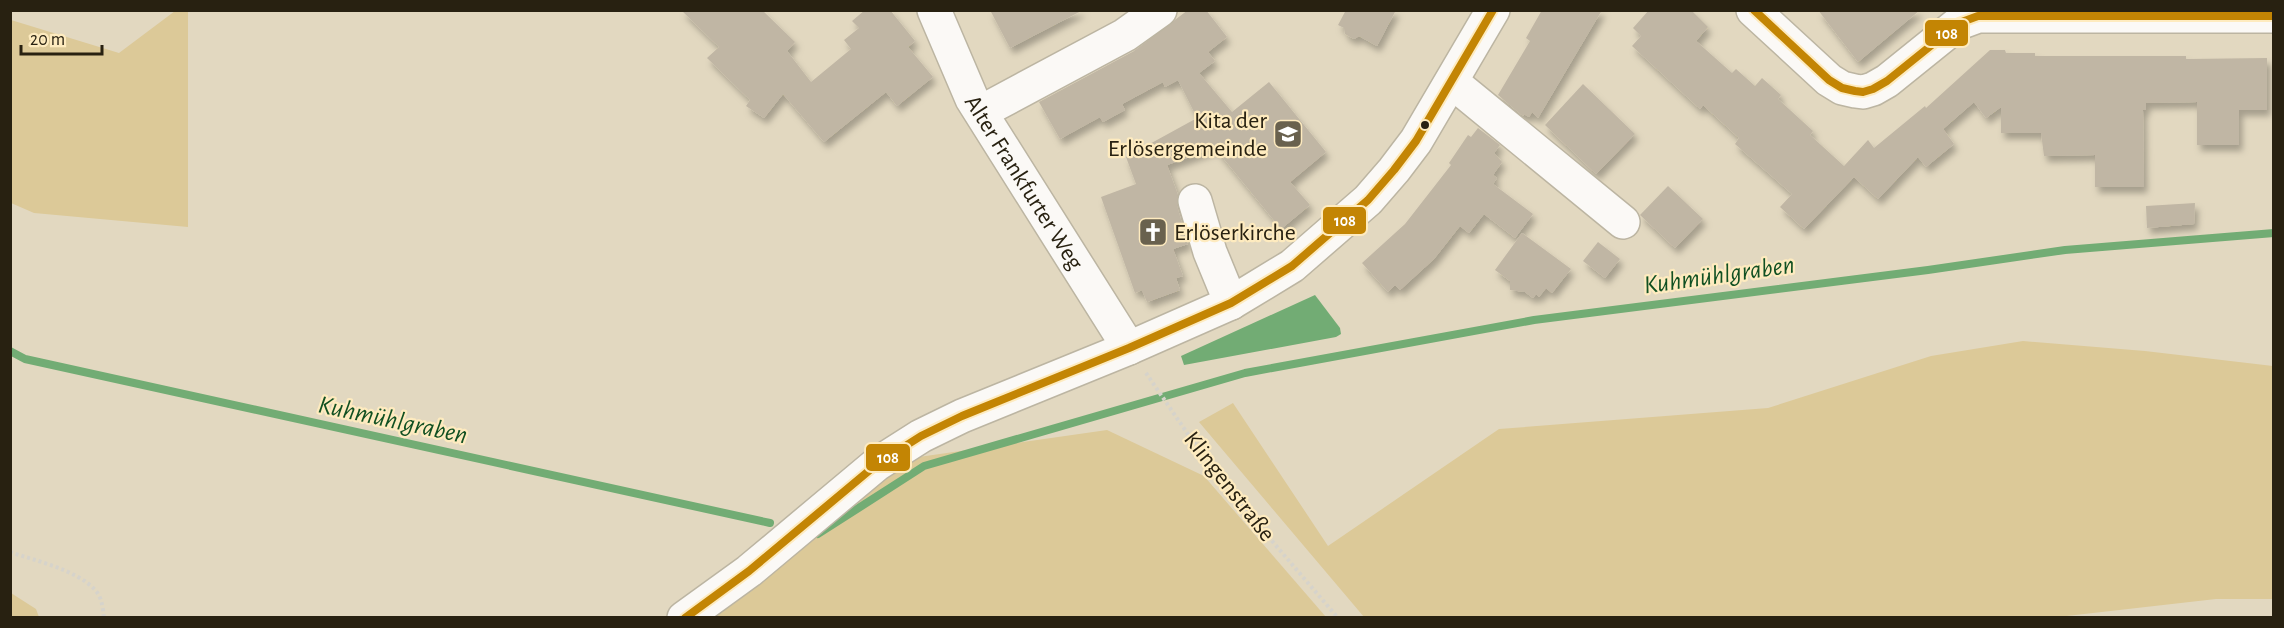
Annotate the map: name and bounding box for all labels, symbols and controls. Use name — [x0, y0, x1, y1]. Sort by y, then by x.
scale bar — [21, 18, 102, 56]
line badge: 108 — [1924, 19, 1969, 47]
text: 108 — [1936, 26, 1958, 42]
text: 20 m — [30, 31, 65, 49]
street label: Alter Frankfurter Weg — [960, 91, 1088, 274]
place label: Kita der Erlösergemeinde — [1108, 109, 1267, 161]
school or university icon: Kita der Erlösergemeinde — [1272, 118, 1304, 150]
unlabelled marker — [1419, 119, 1431, 131]
line badge: 108 — [1322, 206, 1367, 235]
text: 108 — [1334, 213, 1356, 229]
church icon: Erlöserkirche — [1137, 216, 1169, 248]
place label: Erlöserkirche — [1174, 221, 1296, 245]
water label: Kuhmühlgraben — [1642, 252, 1796, 298]
water label: Kuhmühlgraben — [316, 391, 470, 448]
street label: Klingenstraße — [1179, 427, 1279, 546]
line badge: 108 — [865, 443, 911, 472]
text: 108 — [877, 450, 899, 466]

